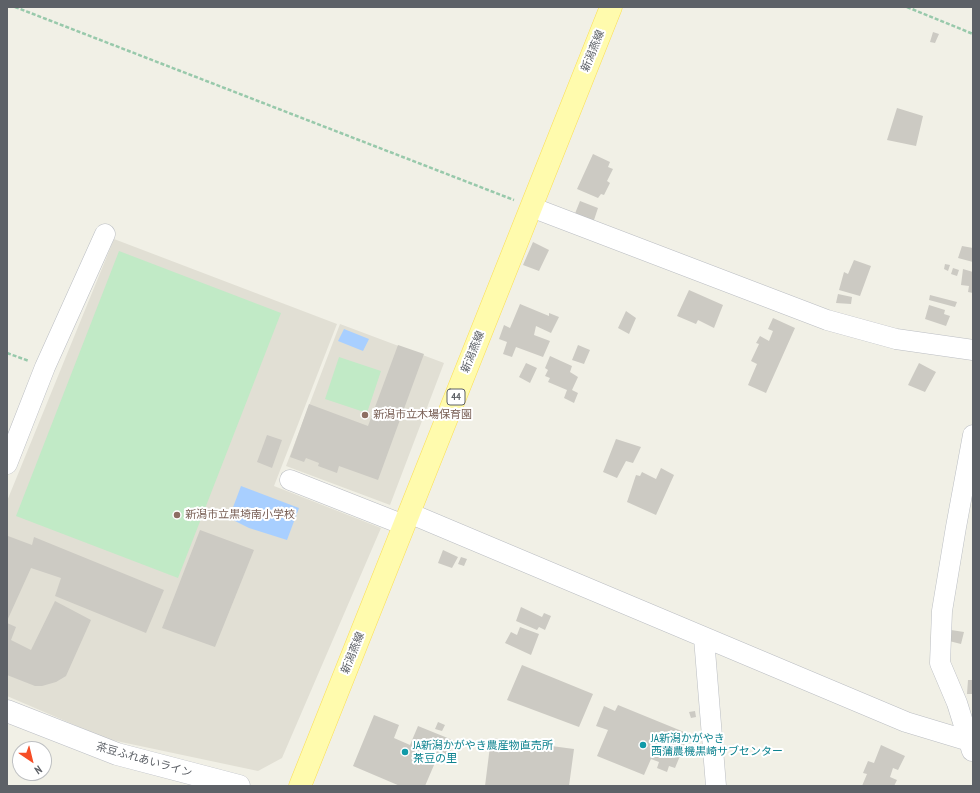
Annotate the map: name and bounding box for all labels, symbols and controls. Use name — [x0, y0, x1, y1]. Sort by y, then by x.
street label: 新潟燕線 — [579, 28, 607, 74]
street label: 新潟燕線 — [459, 329, 487, 375]
road number: 44 — [447, 389, 465, 405]
place label: 新潟市立木場保育園 — [373, 408, 472, 422]
marker: 新潟市立木場保育園 — [360, 410, 370, 420]
place label: 新潟市立黒埼南小学校 — [185, 508, 295, 522]
marker: 新潟市立黒埼南小学校 — [172, 510, 182, 520]
street label: 新潟燕線 — [339, 630, 367, 676]
place label: JA新潟かがやき 西蒲農機黒崎サブセンター — [651, 732, 783, 758]
place label: JA新潟かがやき農産物直売所 茶豆の里 — [413, 739, 553, 765]
street label: 茶豆ふれあいライン — [95, 740, 193, 780]
marker: JA新潟かがやき 西蒲農機黒崎サブセンター — [638, 740, 648, 750]
north arrow — [12, 741, 52, 781]
marker: JA新潟かがやき農産物直売所 茶豆の里 — [400, 747, 410, 757]
text: N — [32, 763, 45, 777]

